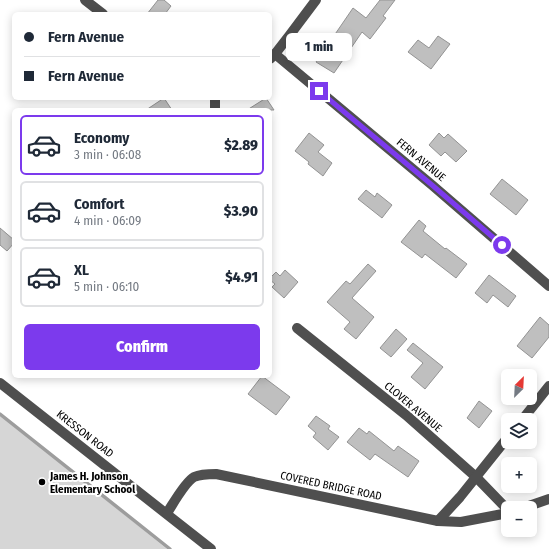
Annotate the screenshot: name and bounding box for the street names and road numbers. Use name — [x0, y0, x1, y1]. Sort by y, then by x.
street label: FERN AVENUE — [394, 136, 448, 184]
street label: CLOVER AVENUE — [382, 379, 444, 435]
street label: KRESSON ROAD — [54, 408, 116, 460]
street label: COVERED BRIDGE ROAD — [279, 469, 383, 503]

